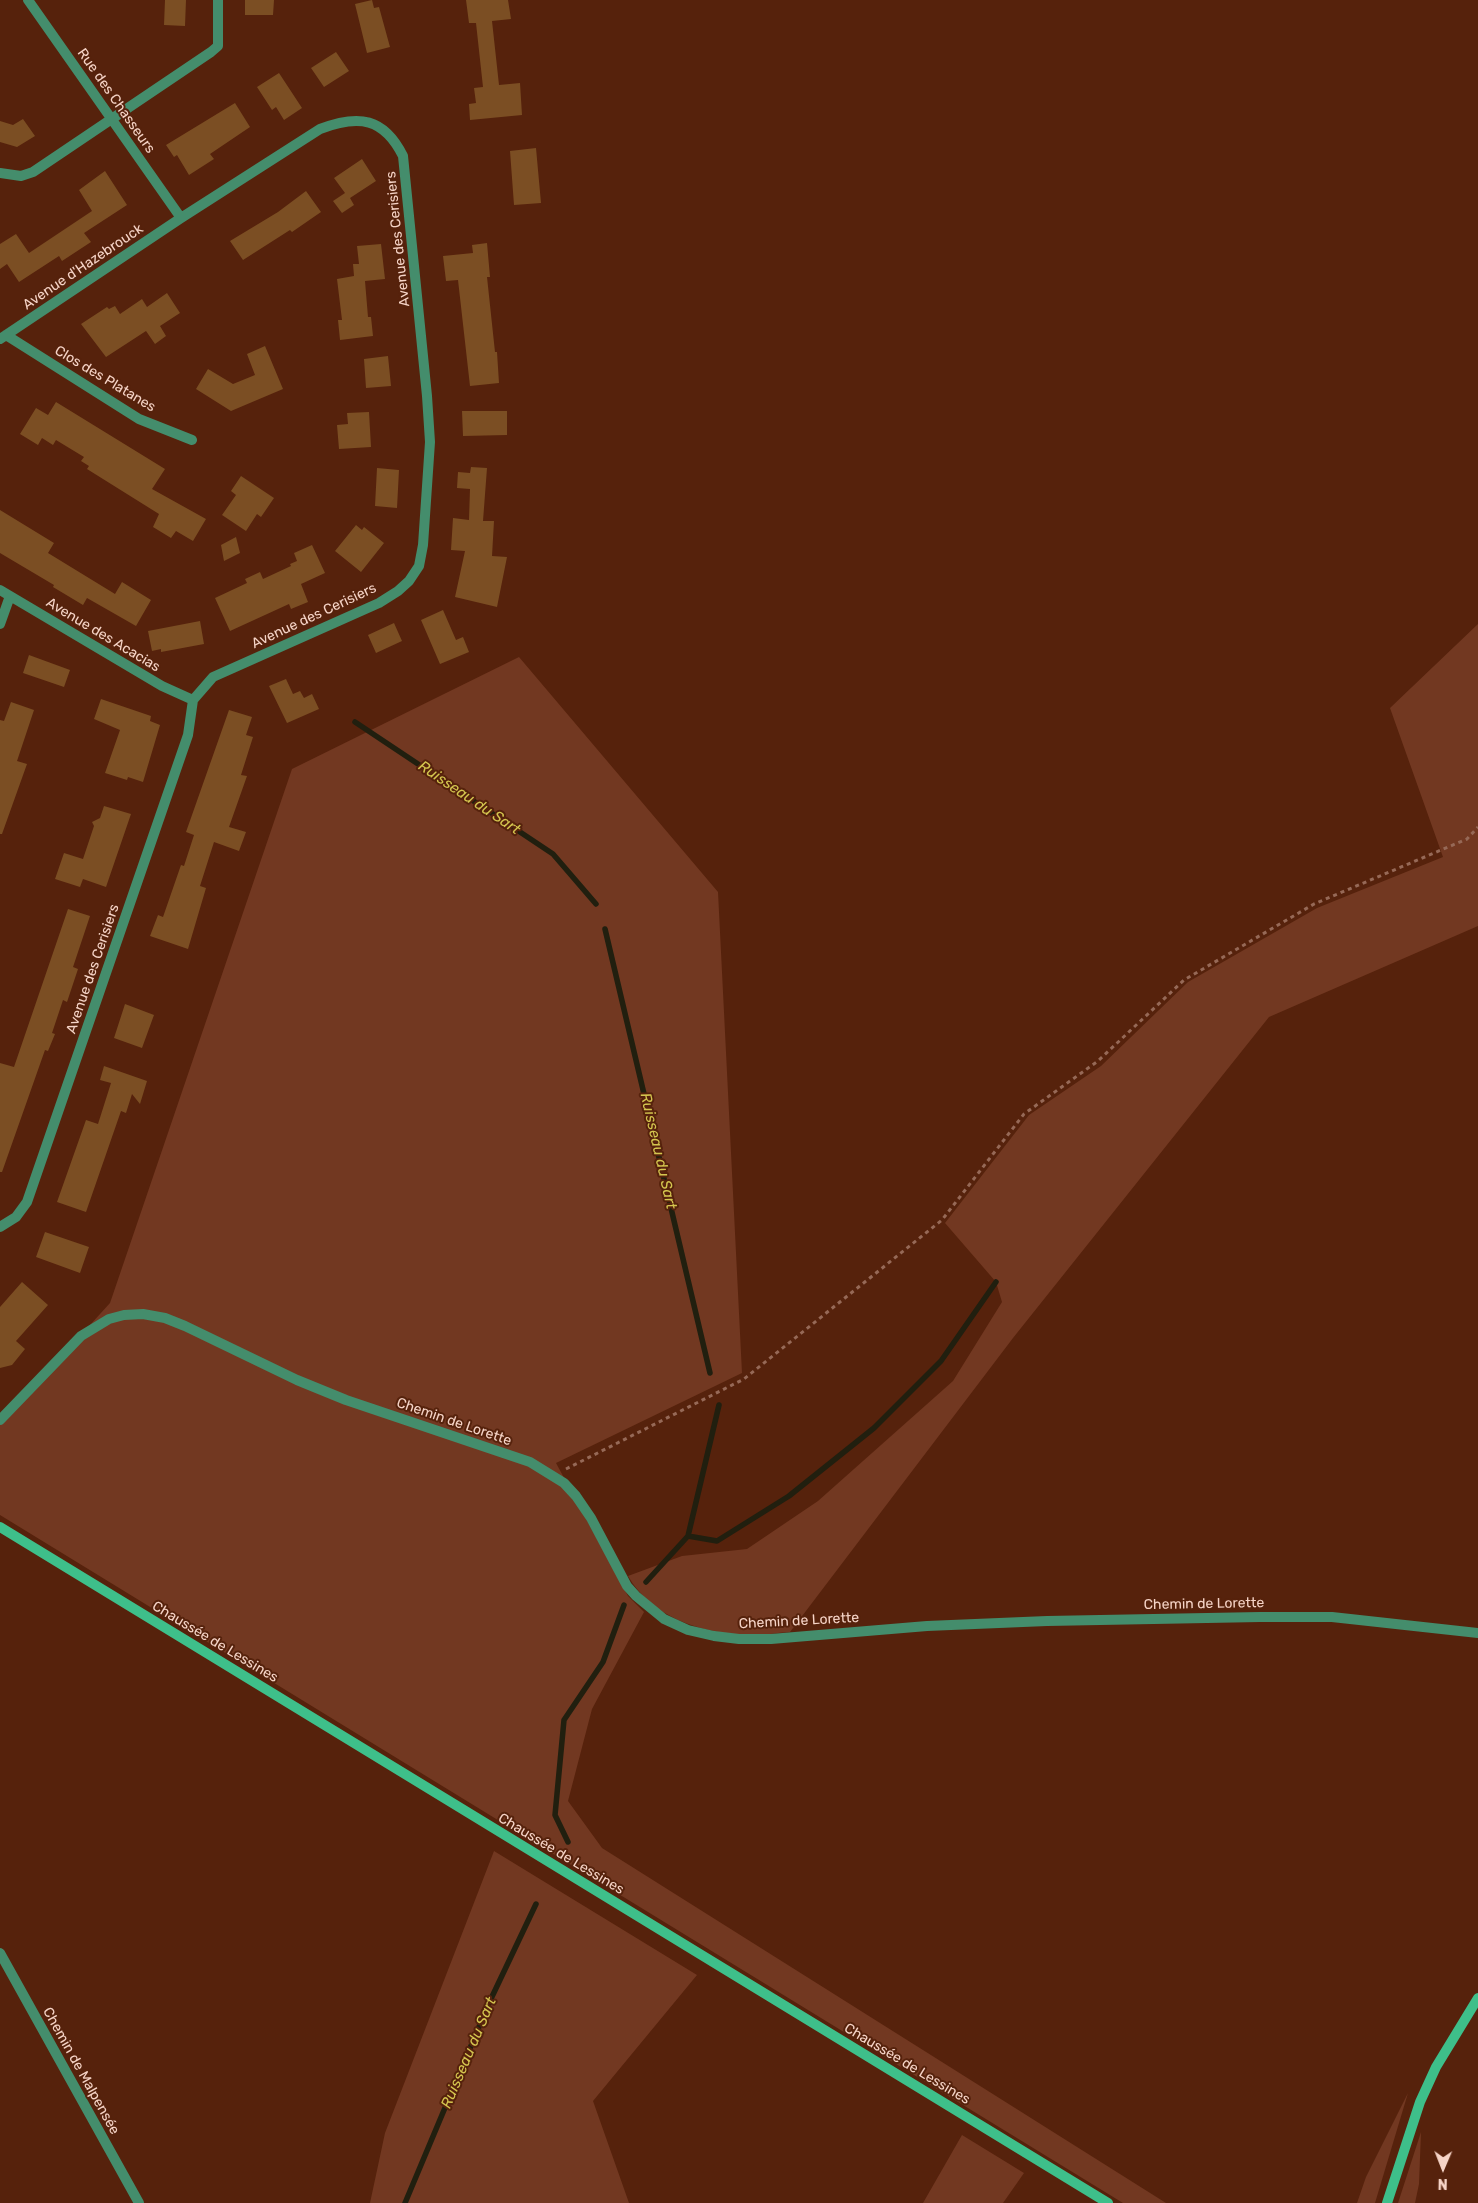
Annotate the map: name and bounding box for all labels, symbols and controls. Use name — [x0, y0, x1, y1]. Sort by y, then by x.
street label: Rue des Chasseurs — [74, 45, 158, 157]
street label: Avenue des Cerisiers — [383, 171, 413, 307]
street label: Avenue d'Hazebrouck — [20, 221, 146, 313]
street label: Clos des Platanes — [51, 342, 159, 416]
street label: Avenue des Cerisiers — [249, 580, 379, 652]
street label: Avenue des Acacias — [43, 594, 163, 676]
water label: Ruisseau du Sart — [415, 757, 523, 839]
street label: Avenue des Cerisiers — [63, 902, 123, 1036]
water label: Ruisseau du Sart — [636, 1091, 680, 1211]
street label: Chemin de Lorette — [394, 1394, 514, 1450]
street label: Chemin de Lorette — [1144, 1595, 1264, 1613]
street label: Chaussée de Lessines — [149, 1598, 281, 1686]
street label: Chemin de Lorette — [738, 1609, 860, 1633]
street label: Chaussée de Lessines — [495, 1810, 627, 1898]
water label: Ruisseau du Sart — [437, 1995, 501, 2111]
street label: Chemin de Malpensée — [39, 2004, 123, 2138]
street label: Chaussée de Lessines — [841, 2020, 973, 2108]
north arrow — [1418, 2143, 1468, 2193]
text: N — [1438, 2175, 1448, 2192]

